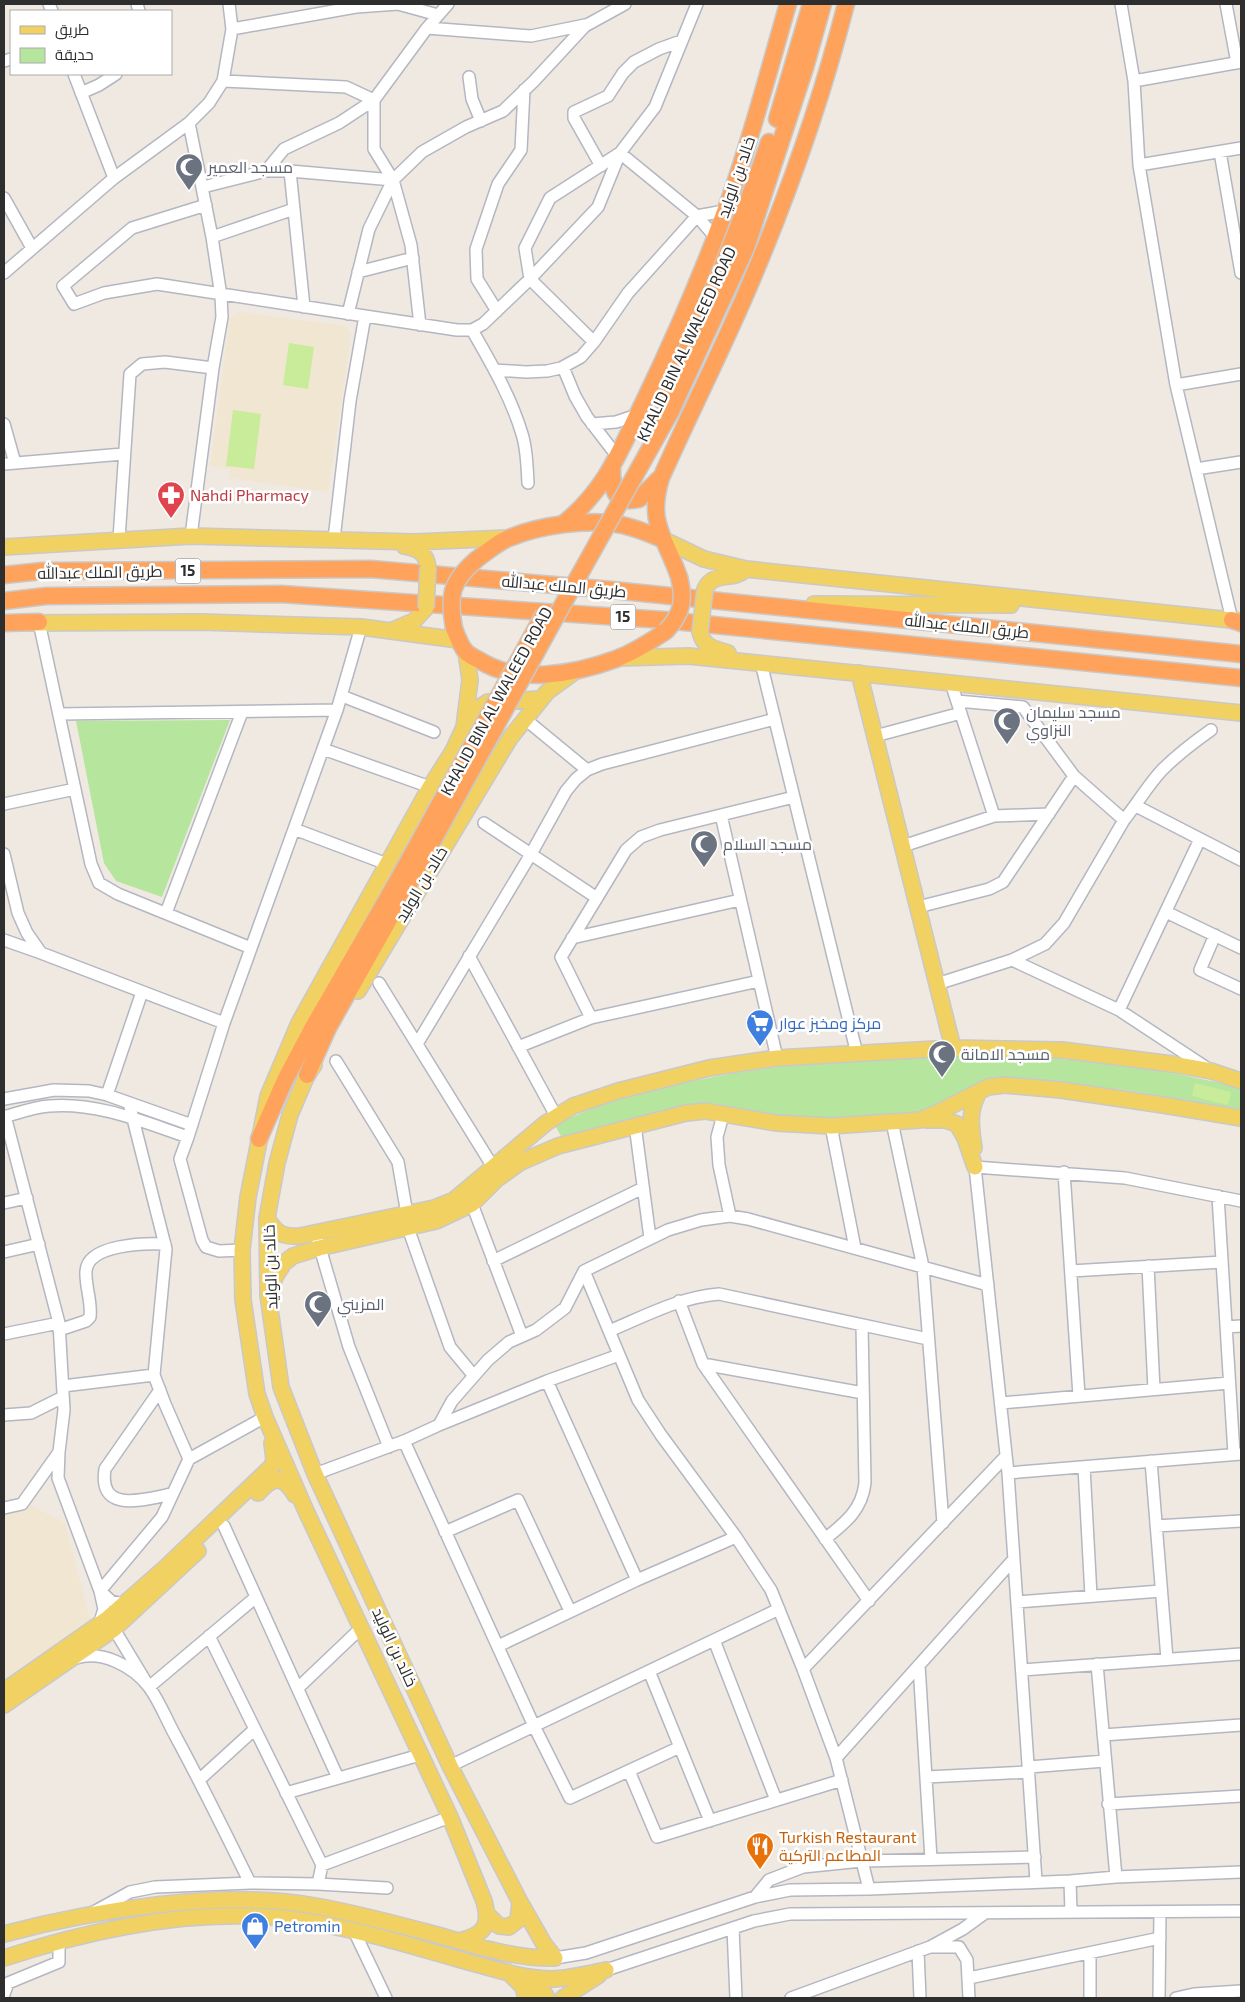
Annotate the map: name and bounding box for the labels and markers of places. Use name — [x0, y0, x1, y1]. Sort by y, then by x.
mosque icon: مسجد العمير — [174, 152, 204, 191]
place label: مسجد العمير — [207, 157, 293, 177]
pharmacy icon: Nahdi Pharmacy — [156, 480, 186, 519]
place label: Nahdi Pharmacy — [190, 485, 310, 504]
place label: مسجد سليمان النزاوي — [1026, 702, 1121, 744]
mosque icon: مسجد سليمان النزاوي — [992, 706, 1022, 745]
mosque icon: مسجد السلام — [689, 829, 719, 868]
place label: مسجد السلام — [723, 834, 812, 856]
supermarket icon: مركز ومخبز عوار — [745, 1008, 775, 1047]
place label: مركز ومخبز عوار — [778, 1013, 881, 1033]
mosque icon: مسجد الامانة — [927, 1039, 957, 1078]
place label: مسجد الامانة — [961, 1044, 1050, 1064]
mosque icon: المزيني — [303, 1289, 333, 1328]
place label: المزيني — [337, 1294, 385, 1318]
place label: Turkish Restaurant المطاعم التركية — [779, 1827, 917, 1867]
restaurant icon: Turkish Restaurant المطاعم التركية — [745, 1831, 775, 1870]
shop icon: Petromin — [240, 1911, 270, 1950]
place label: Petromin — [274, 1916, 341, 1935]

